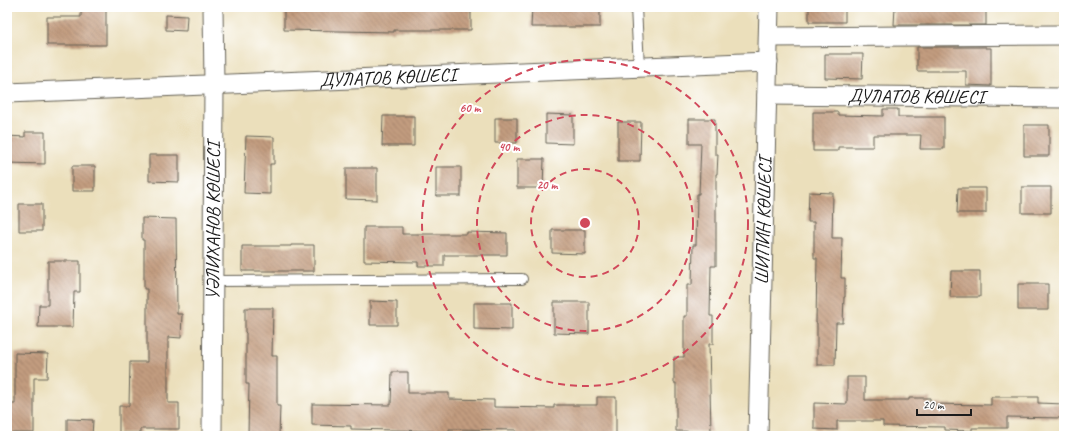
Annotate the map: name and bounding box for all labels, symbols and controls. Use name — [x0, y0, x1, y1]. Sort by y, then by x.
street label: ДУЛАТОВ КӨШЕСІ — [319, 63, 461, 92]
street label: ДУЛАТОВ КӨШЕСІ — [847, 84, 989, 109]
text: 60 m — [460, 100, 482, 116]
street label: УӘЛИХАНОВ КӨШЕСІ — [201, 137, 226, 300]
text: 40 m — [499, 139, 520, 155]
street label: ШИПИН КӨШЕСІ — [750, 153, 777, 285]
text: 20 m — [537, 177, 558, 193]
centre of rings — [578, 216, 592, 230]
scale bar — [917, 391, 971, 417]
text: 20 m — [923, 397, 945, 413]

